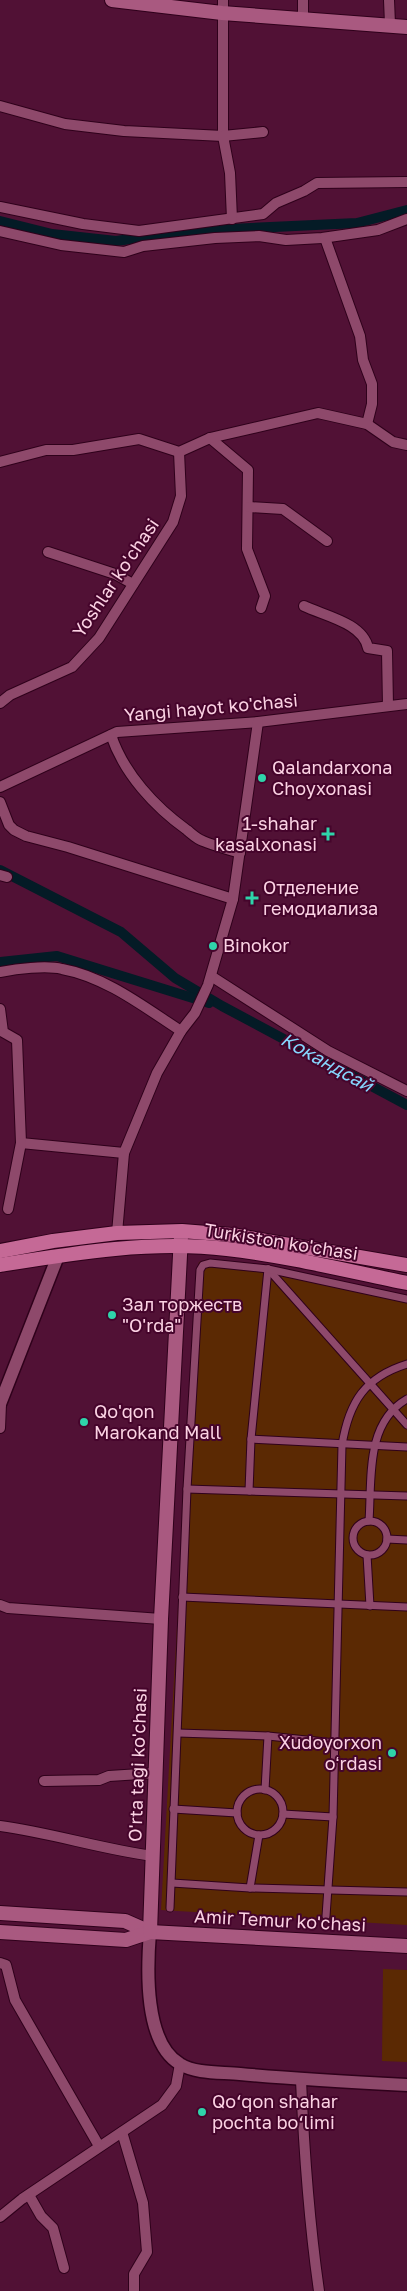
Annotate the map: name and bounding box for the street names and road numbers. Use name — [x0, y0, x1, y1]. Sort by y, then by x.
street label: Yoshlar ko'chasi — [67, 514, 163, 641]
street label: Yangi hayot ko'chasi — [123, 688, 299, 726]
street label: Turkiston ko'chasi — [203, 1218, 360, 1264]
street label: O'rta tagi ko'chasi — [123, 1688, 151, 1842]
street label: Amir Temur ko'chasi — [193, 1905, 367, 1935]

